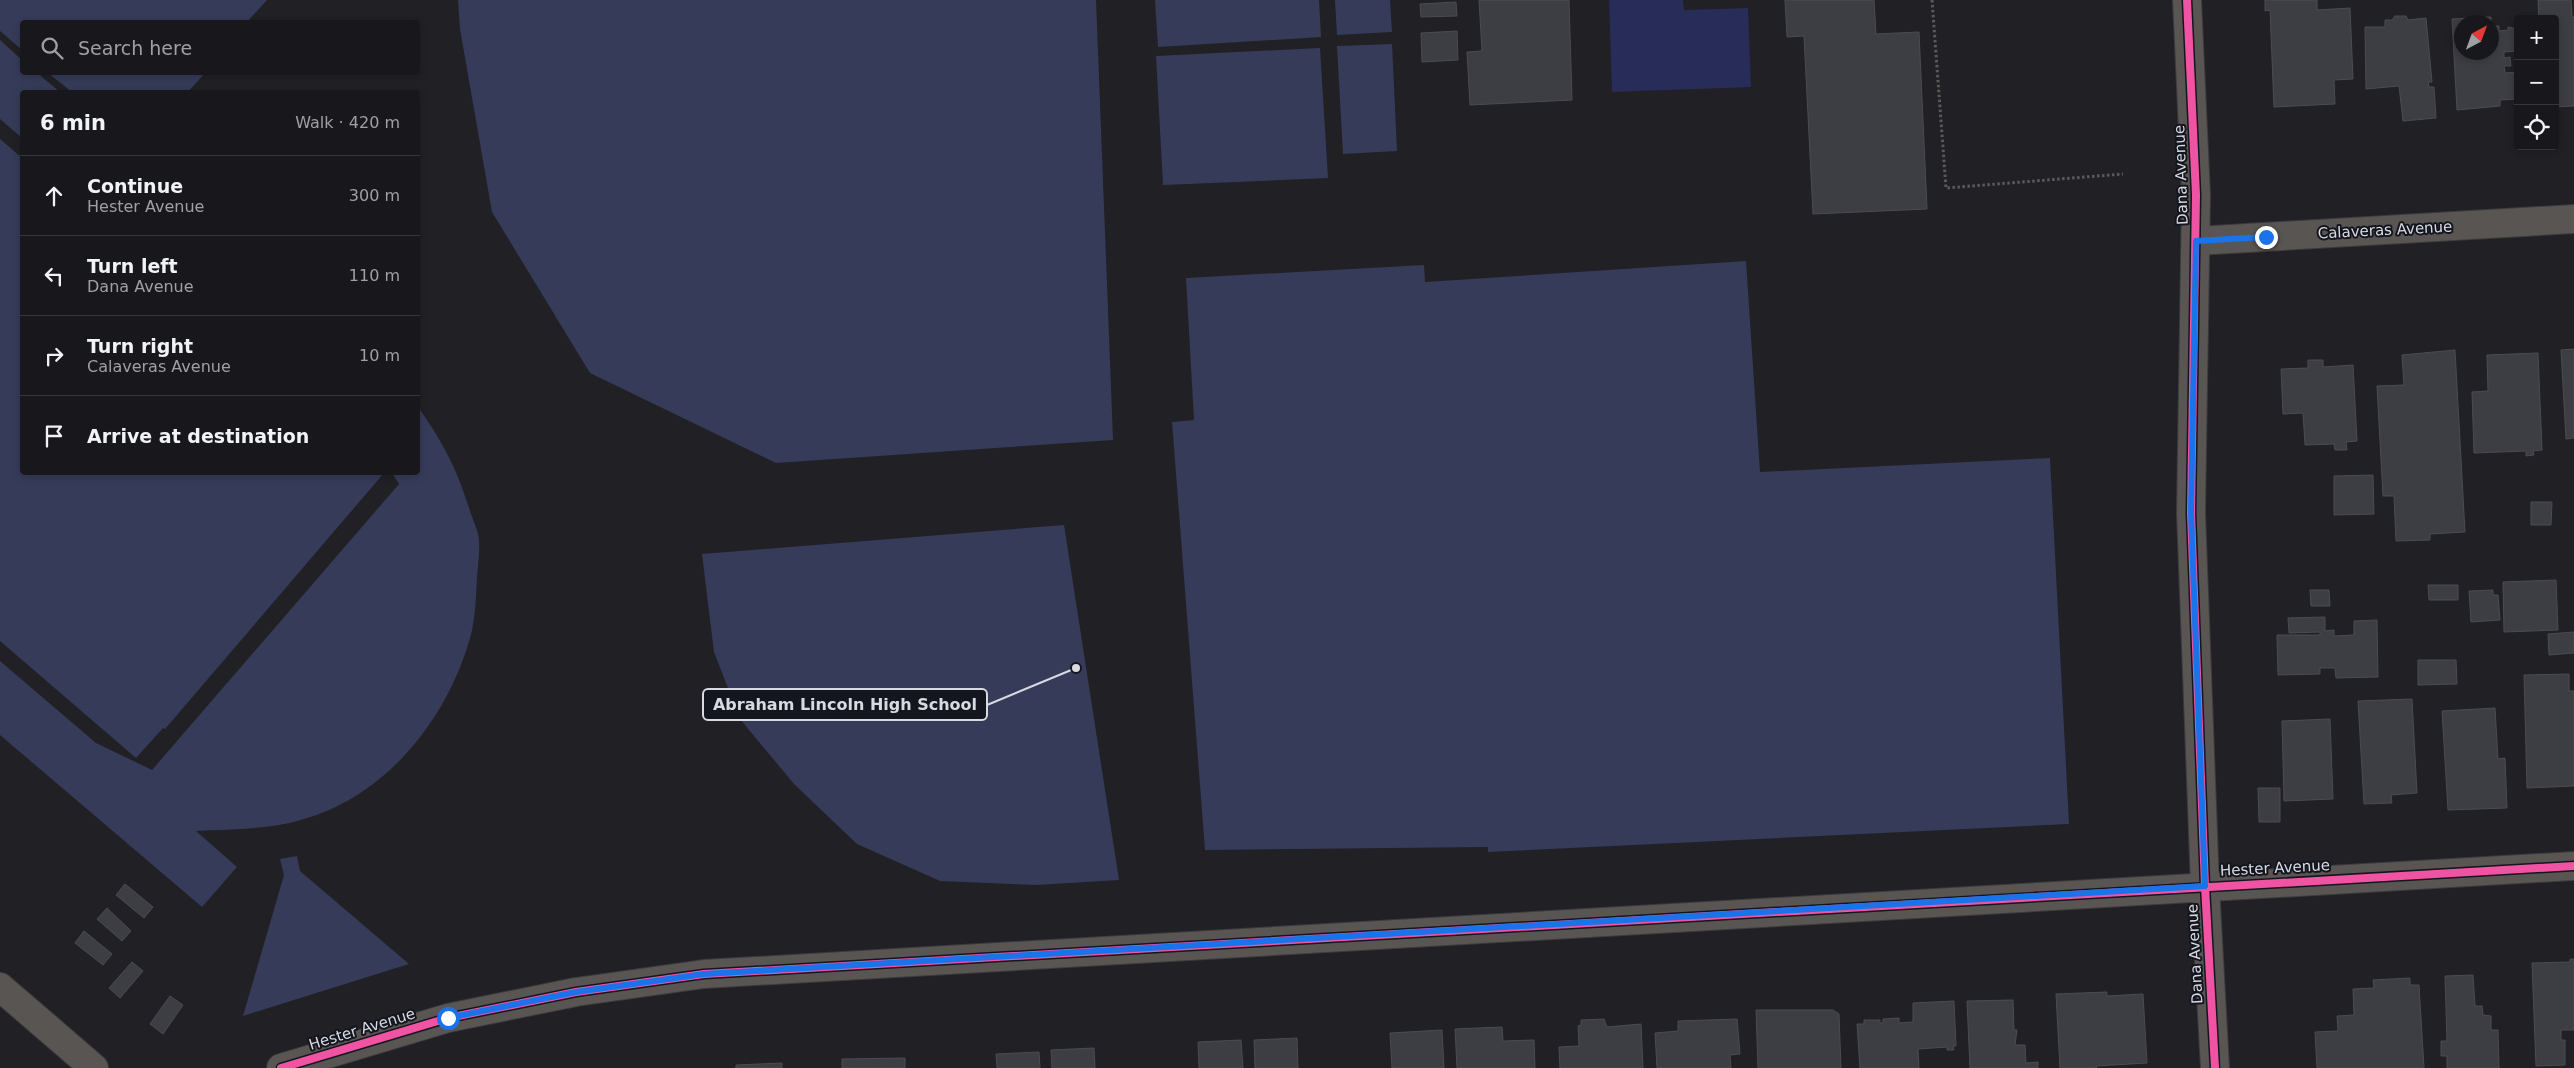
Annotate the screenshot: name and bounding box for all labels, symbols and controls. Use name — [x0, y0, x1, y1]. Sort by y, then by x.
north arrow — [2454, 15, 2499, 60]
map controls — [2514, 15, 2559, 150]
button: + — [2514, 15, 2559, 60]
search box — [20, 20, 420, 75]
icon: search — [38, 34, 66, 62]
text: Search here — [78, 37, 192, 59]
button: − — [2514, 60, 2559, 105]
button: locate — [2514, 105, 2559, 150]
text: 6 min — [40, 111, 106, 135]
text: Walk · 420 m — [295, 113, 400, 132]
street label: Dana Avenue — [2170, 125, 2192, 225]
text: Continue — [87, 175, 183, 197]
icon: ahead — [40, 182, 68, 210]
text: 300 m — [349, 186, 400, 205]
text: Hester Avenue — [87, 197, 204, 216]
street label: Calaveras Avenue — [2317, 217, 2453, 243]
route end — [2255, 226, 2278, 249]
text: Turn left — [87, 255, 178, 277]
icon: left — [40, 262, 68, 290]
text: 110 m — [349, 266, 400, 285]
text: Dana Avenue — [87, 277, 194, 296]
text: Turn right — [87, 335, 193, 357]
icon: right — [40, 342, 68, 370]
text: 10 m — [359, 346, 400, 365]
text: Calaveras Avenue — [87, 357, 231, 376]
icon: arrive — [40, 422, 68, 450]
text: Arrive at destination — [87, 425, 309, 447]
callout: Abraham Lincoln High School — [703, 689, 987, 720]
text: Abraham Lincoln High School — [713, 695, 977, 714]
street label: Hester Avenue — [2220, 856, 2330, 880]
street label: Dana Avenue — [2183, 904, 2207, 1004]
street label: Hester Avenue — [307, 1004, 417, 1054]
route start — [437, 1007, 460, 1030]

